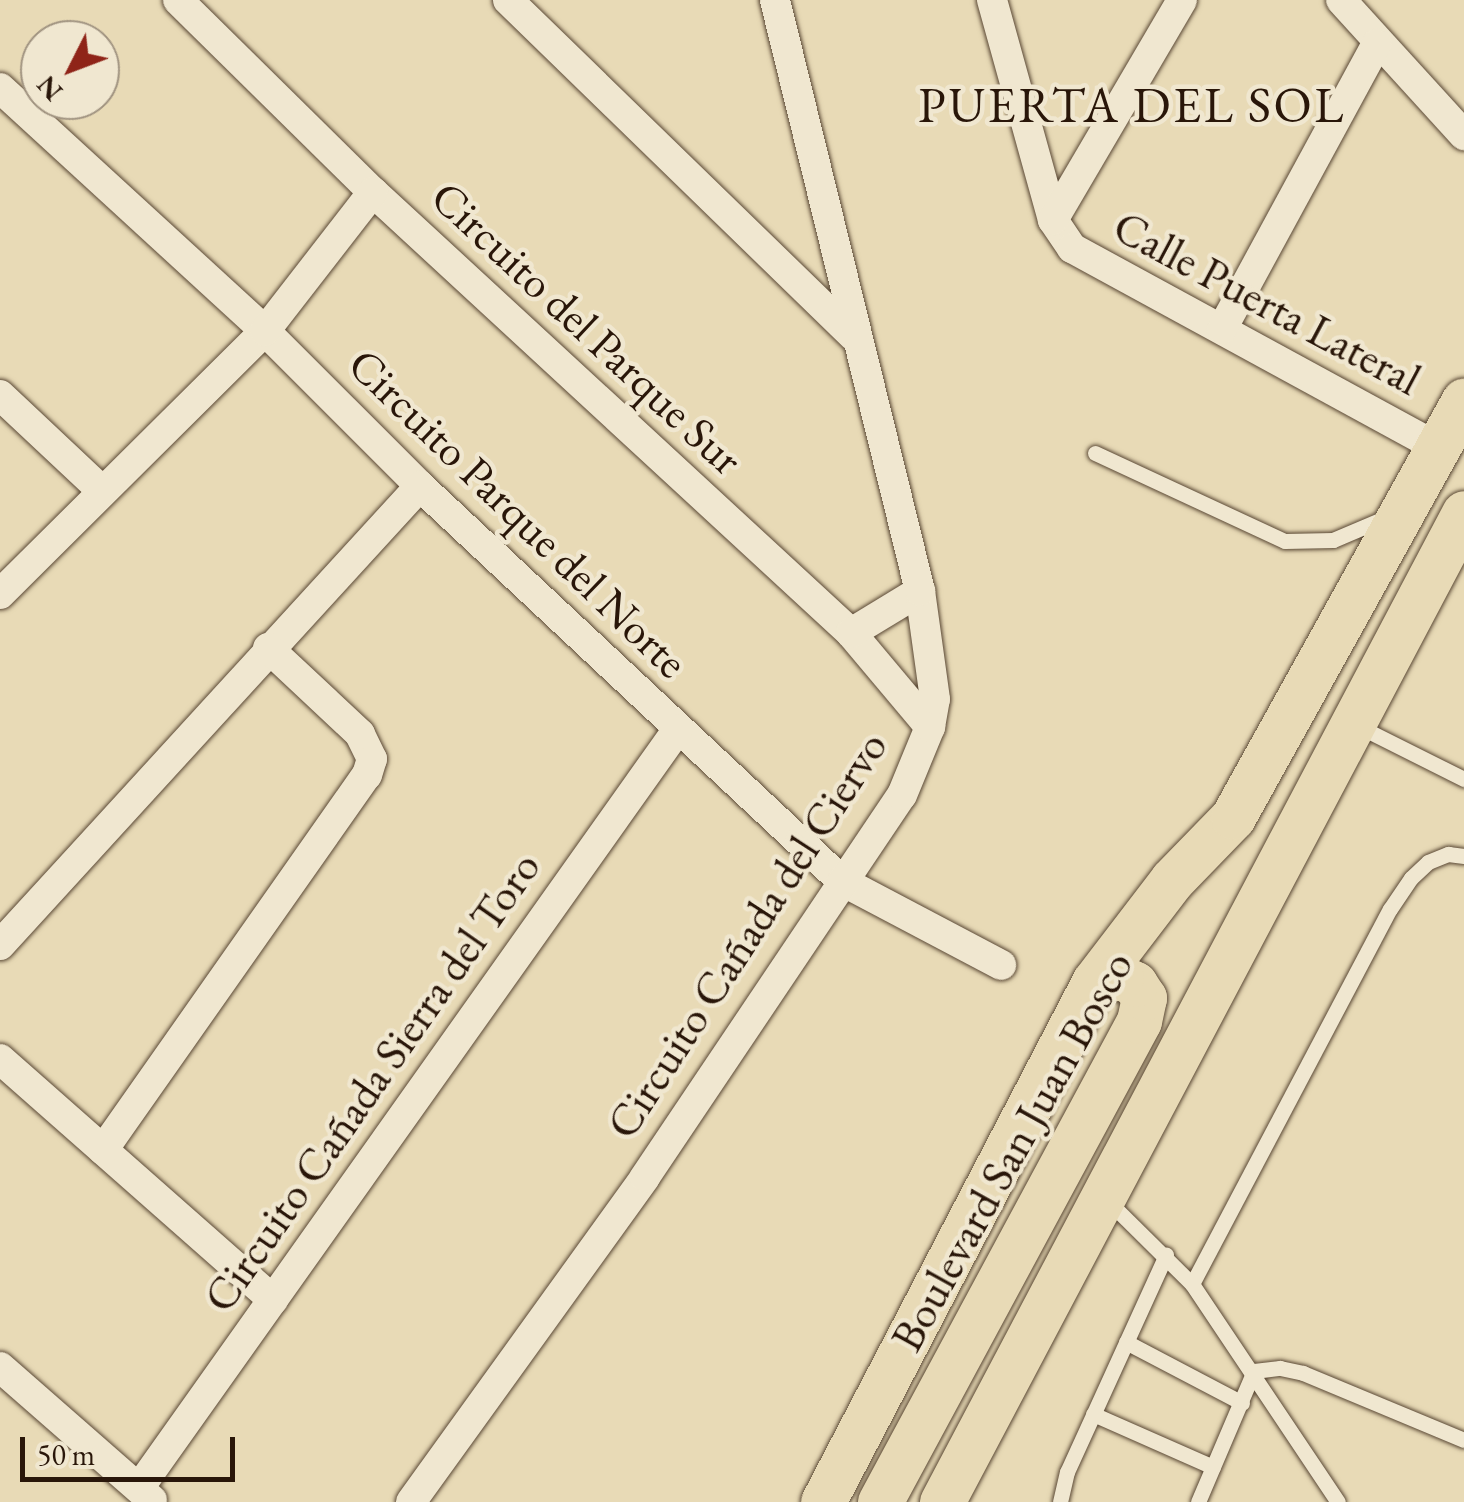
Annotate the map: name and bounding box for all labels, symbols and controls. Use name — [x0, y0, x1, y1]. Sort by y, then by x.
north arrow — [20, 20, 120, 120]
text: N — [28, 68, 70, 109]
district label: PUERTA DEL SOL — [918, 75, 1346, 135]
street label: Circuito del Parque Sur — [420, 170, 754, 486]
street label: Calle Puerta Lateral — [1104, 199, 1430, 407]
street label: Circuito Parque del Norte — [337, 337, 699, 689]
street label: Circuito Cañada del Ciervo — [595, 721, 899, 1149]
street label: Circuito Cañada Sierra del Toro — [192, 841, 552, 1323]
street label: Boulevard San Juan Bosco — [880, 942, 1144, 1360]
scale bar — [25, 1417, 240, 1479]
text: 50 m — [37, 1435, 95, 1474]

